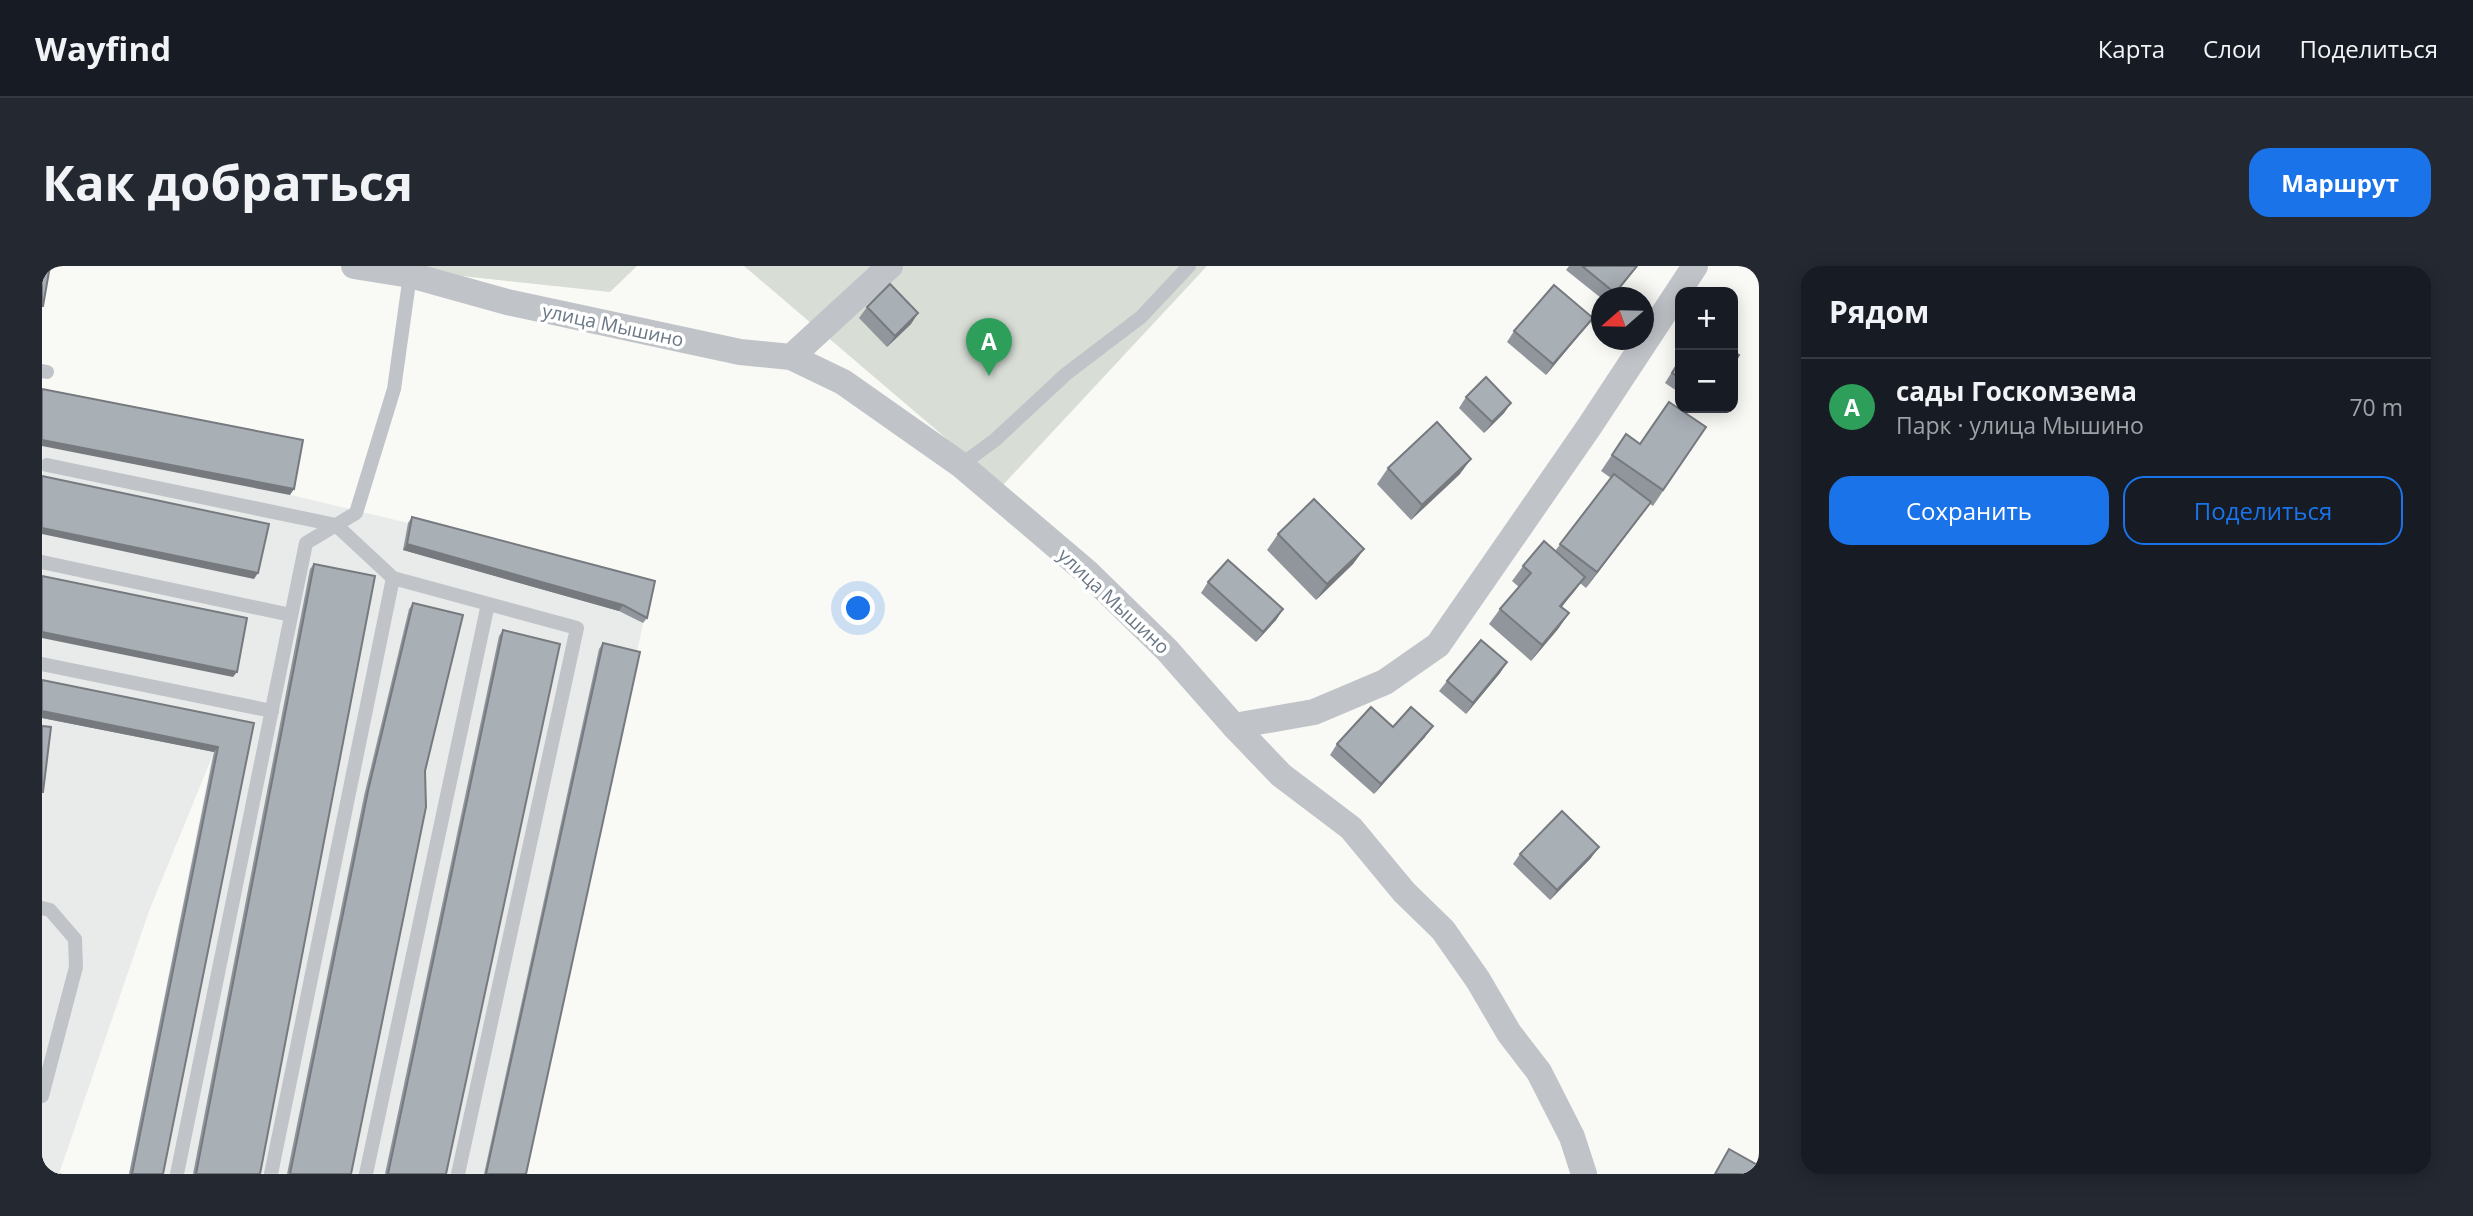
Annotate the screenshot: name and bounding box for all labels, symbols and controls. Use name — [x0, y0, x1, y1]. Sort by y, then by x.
text: Wayfind — [35, 26, 171, 71]
text: Карта — [2098, 32, 2165, 65]
text: Слои — [2203, 32, 2262, 65]
text: Поделиться — [2300, 32, 2438, 65]
button: Маршрут — [2249, 148, 2431, 217]
text: Как добраться — [42, 149, 413, 215]
north arrow — [1591, 287, 1654, 350]
map controls — [1675, 287, 1738, 413]
button: + — [1675, 287, 1738, 350]
text: Рядом — [1829, 291, 1929, 332]
street label: улица Мышино — [540, 297, 686, 353]
pin: A — [966, 318, 1012, 376]
button: − — [1675, 350, 1738, 413]
text: сады Госкомзема — [1896, 373, 2137, 409]
text: A — [1844, 391, 1860, 423]
text: 70 m — [2349, 391, 2403, 423]
text: Парк · улица Мышино — [1896, 409, 2144, 441]
button: Сохранить — [1829, 476, 2109, 545]
button: Поделиться — [2123, 476, 2403, 545]
street label: улица Мышино — [1052, 542, 1176, 660]
your location — [841, 591, 875, 625]

